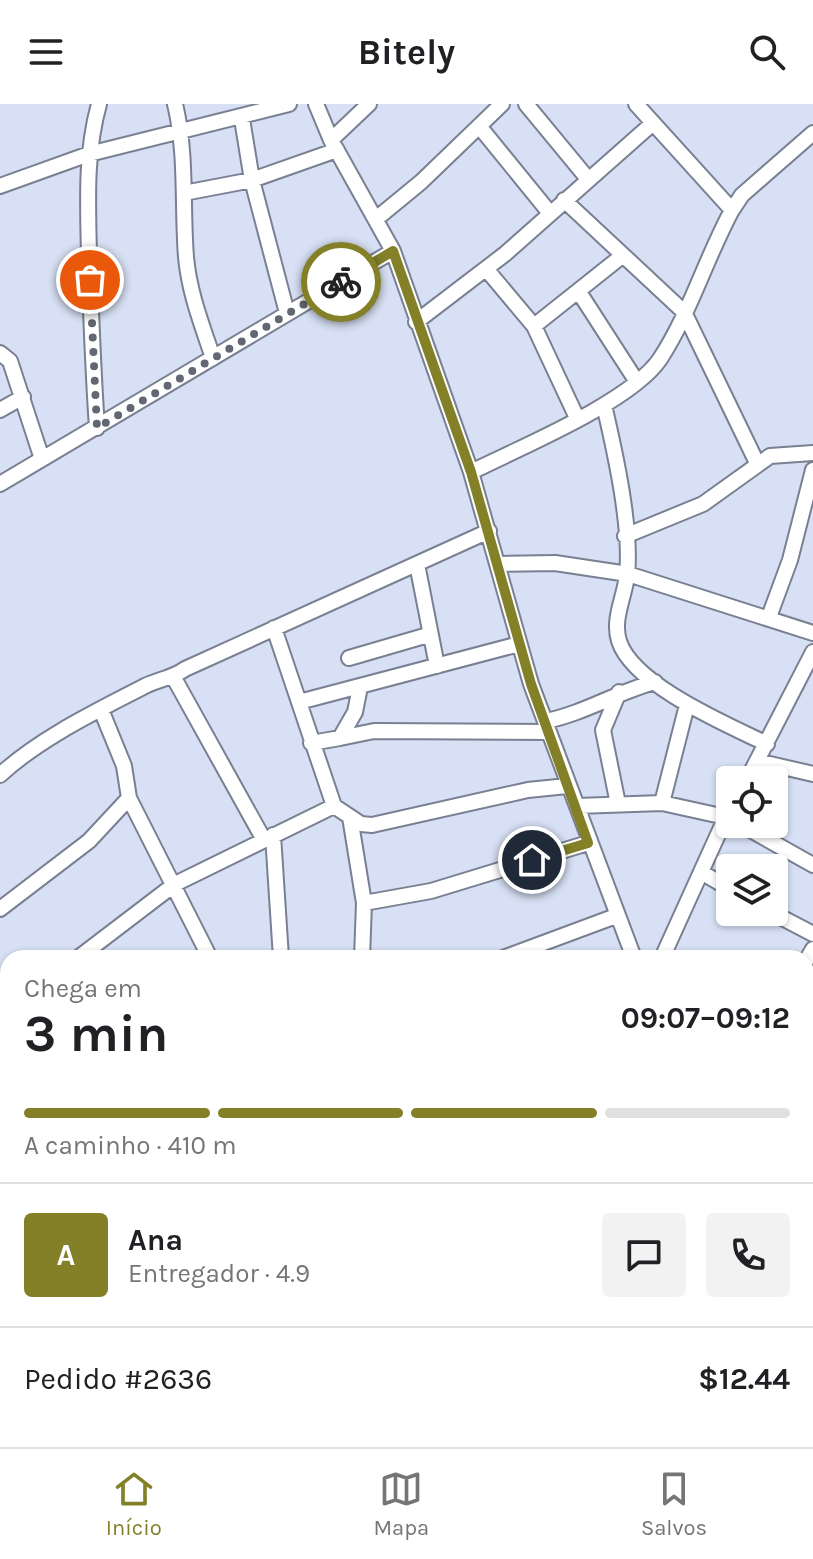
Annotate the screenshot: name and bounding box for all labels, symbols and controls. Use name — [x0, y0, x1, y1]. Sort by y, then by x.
icon: menu — [24, 30, 68, 74]
icon: search — [745, 30, 789, 74]
text: Bitely — [358, 31, 455, 73]
courier — [301, 242, 381, 322]
pin — [56, 246, 124, 314]
icon: bag — [68, 258, 112, 302]
icon: bike — [319, 260, 363, 304]
map controls — [716, 766, 788, 926]
button: locate — [716, 766, 788, 838]
pin — [498, 826, 566, 894]
icon: home — [510, 838, 554, 882]
button: layers — [716, 854, 788, 926]
text: Chega em — [24, 973, 142, 1004]
text: 09:07–09:12 — [621, 1000, 790, 1036]
text: 3 min — [24, 1003, 168, 1064]
text: A caminho · 410 m — [24, 1130, 237, 1161]
button: chat — [602, 1213, 686, 1297]
button: phone — [706, 1213, 790, 1297]
text: Ana — [128, 1222, 183, 1258]
text: A — [57, 1237, 75, 1273]
text: Entregador · 4.9 — [128, 1258, 310, 1289]
text: Pedido #2636 — [24, 1361, 212, 1397]
text: $12.44 — [698, 1361, 790, 1397]
tab: Início — [106, 1467, 162, 1541]
tab: Mapa — [373, 1467, 429, 1541]
tab: Salvos — [641, 1467, 707, 1541]

